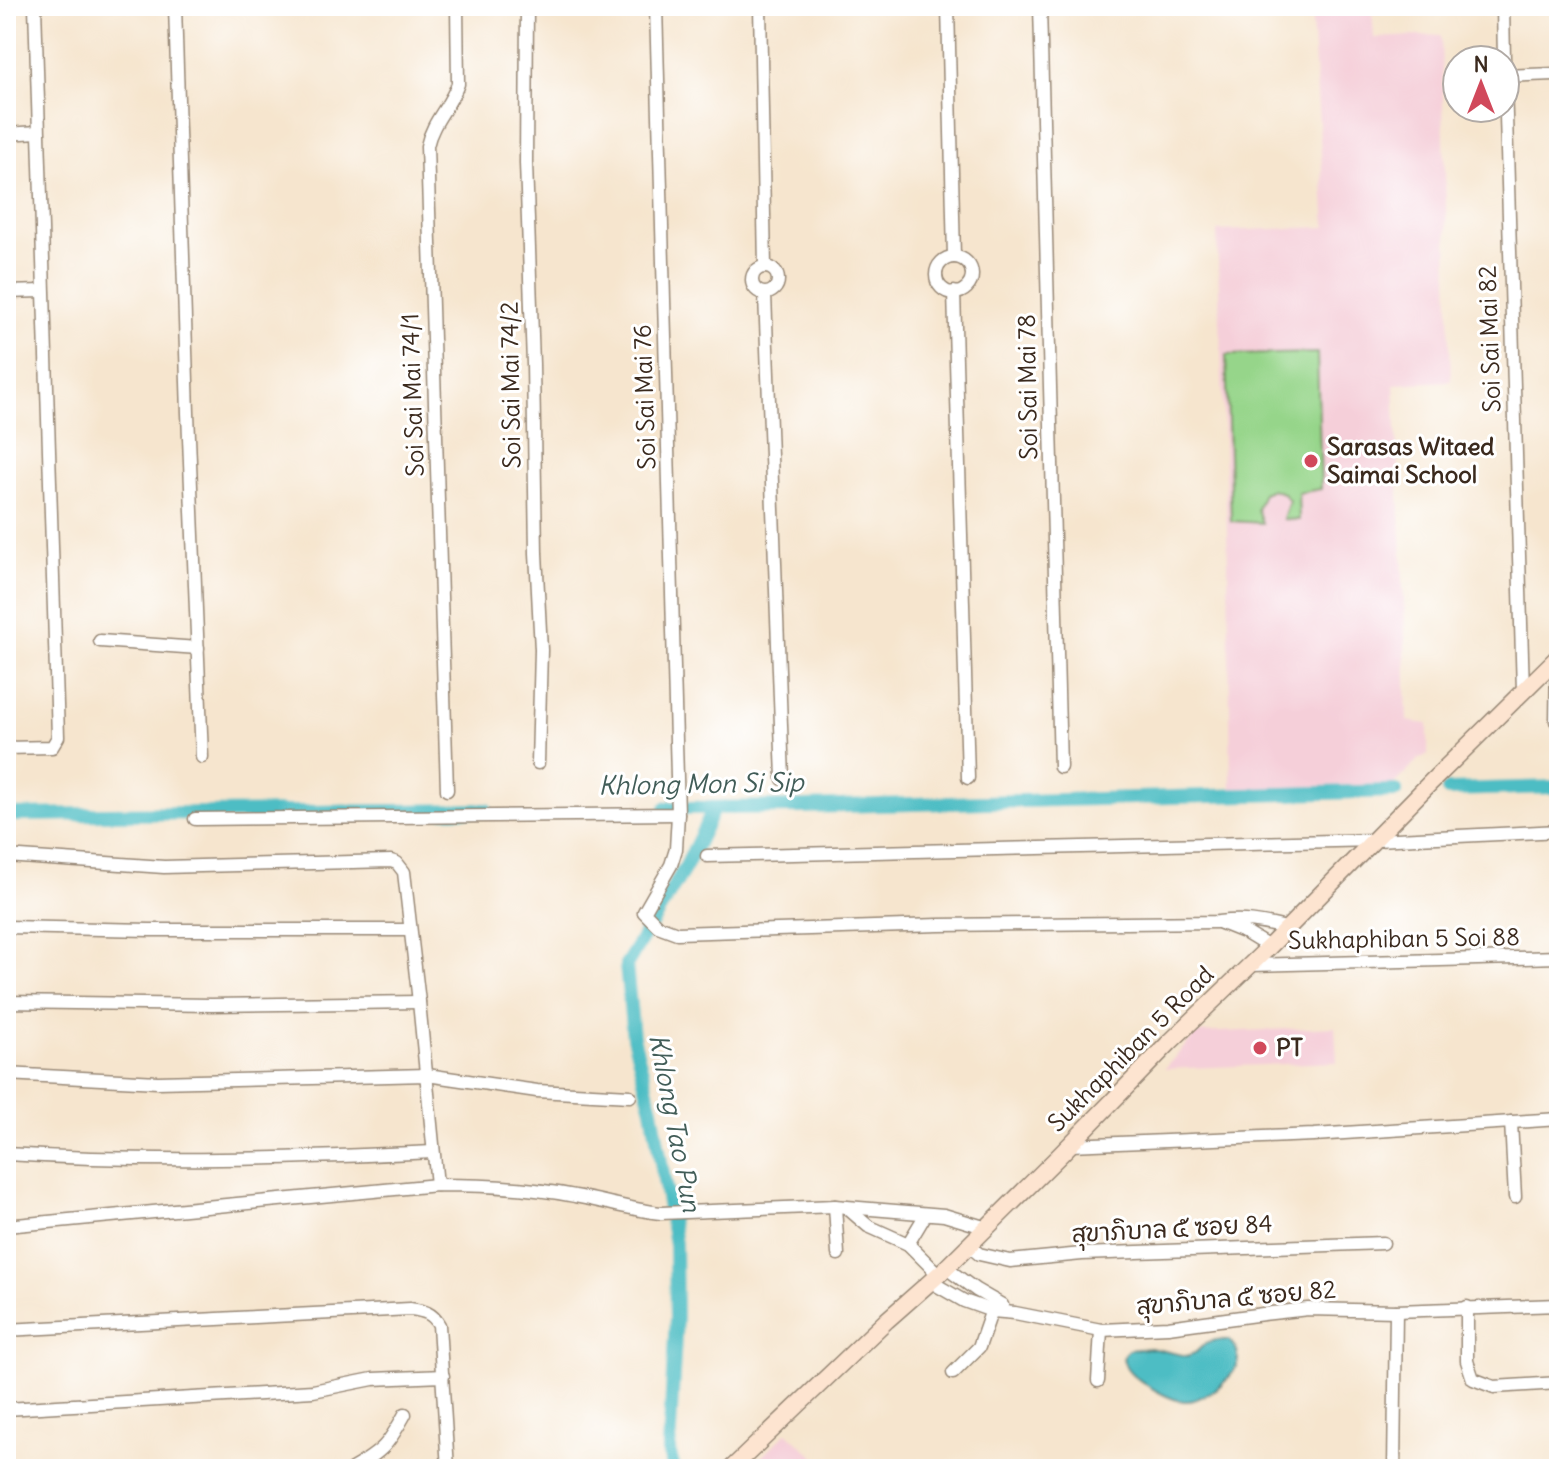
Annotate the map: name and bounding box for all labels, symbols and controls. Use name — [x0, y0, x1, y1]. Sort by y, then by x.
north arrow — [1441, 44, 1521, 124]
text: N — [1473, 50, 1489, 78]
street label: Soi Sai Mai 82 — [1471, 265, 1507, 413]
street label: Soi Sai Mai 74/2 — [494, 301, 526, 469]
street label: Soi Sai Mai 74/1 — [394, 313, 430, 477]
street label: Soi Sai Mai 78 — [1011, 314, 1043, 460]
street label: Soi Sai Mai 76 — [626, 324, 662, 470]
place label: Sarasas Witaed Saimai School — [1327, 431, 1494, 489]
marker: Sarasas Witaed Saimai School — [1302, 452, 1320, 470]
water label: Khlong Mon Si Sip — [598, 765, 805, 802]
street label: Sukhaphiban 5 Soi 88 — [1288, 921, 1520, 955]
street label: Sukhaphiban 5 Road — [1041, 959, 1220, 1138]
water label: Khlong Tao Pun — [642, 1031, 709, 1216]
place label: PT — [1276, 1032, 1303, 1062]
marker: PT — [1251, 1039, 1269, 1057]
street label: สุขาภิบาล ๕ ซอย 84 — [1071, 1208, 1273, 1252]
street label: สุขาภิบาล ๕ ซอย 82 — [1135, 1273, 1337, 1325]

